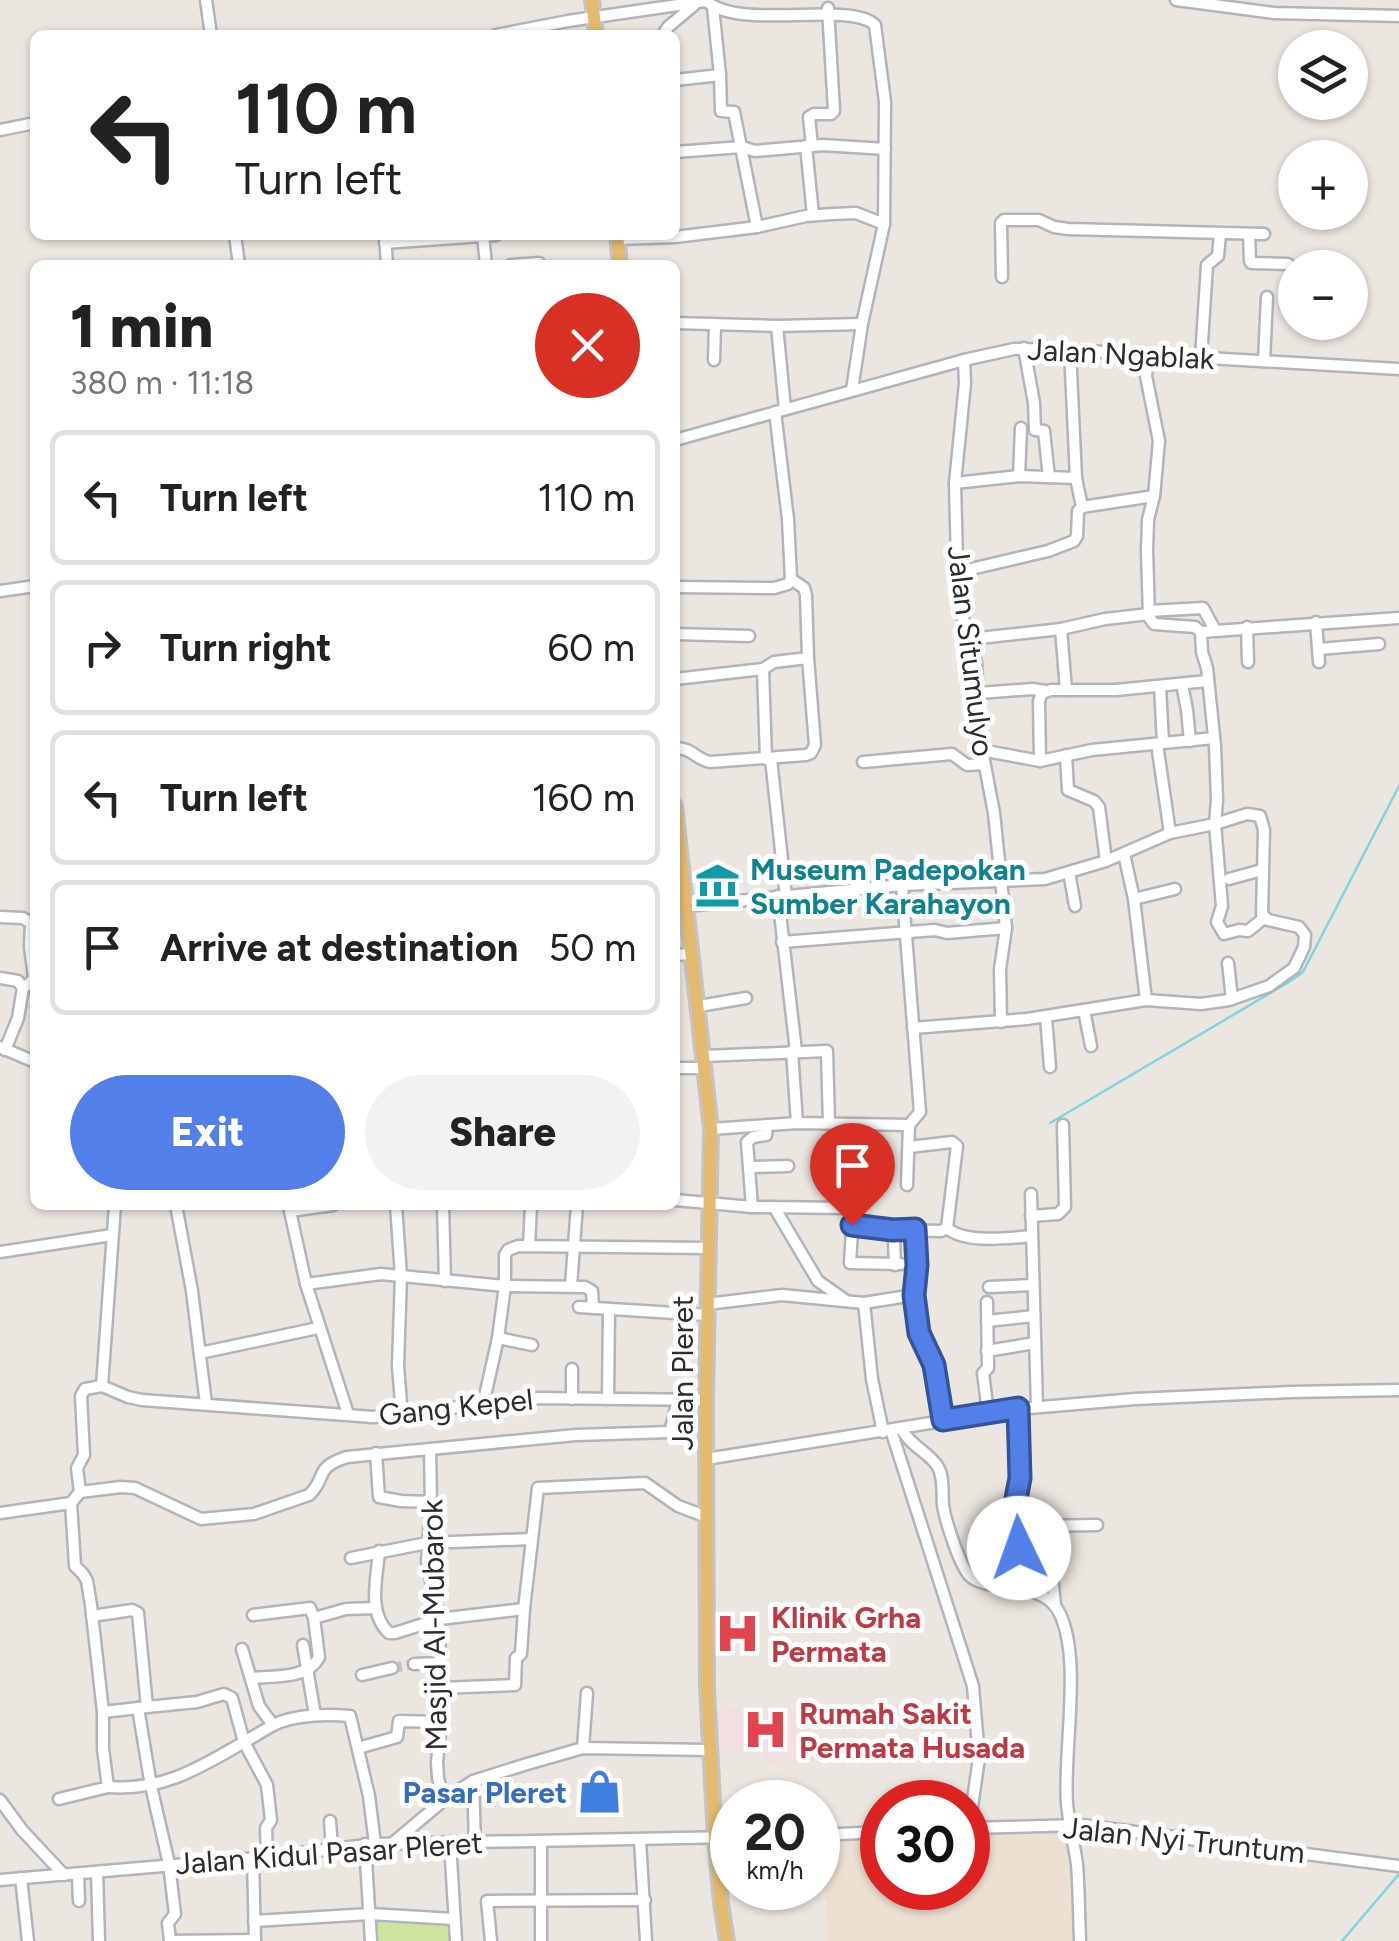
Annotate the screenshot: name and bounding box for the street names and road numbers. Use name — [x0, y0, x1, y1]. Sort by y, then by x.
street label: Jalan Ngablak — [1027, 331, 1216, 377]
street label: Jalan Situmulyo — [940, 544, 1002, 758]
street label: Jalan Pleret — [664, 1295, 701, 1451]
street label: Gang Kepel — [377, 1381, 535, 1433]
street label: Masjid Al-Mubarok — [413, 1499, 455, 1751]
street label: Jalan Nyi Truntum — [1061, 1809, 1307, 1871]
street label: Jalan Kidul Pasar Pleret — [174, 1824, 484, 1882]

